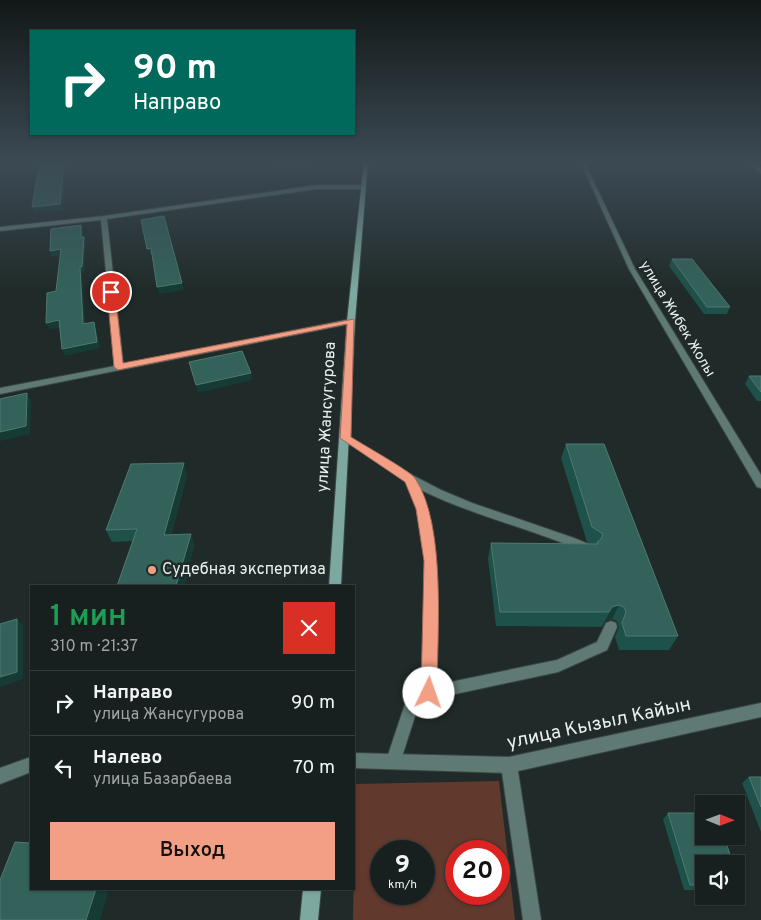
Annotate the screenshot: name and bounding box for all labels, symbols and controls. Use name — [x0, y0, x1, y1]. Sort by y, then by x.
text: 90 m — [133, 47, 217, 91]
icon: right — [50, 50, 115, 115]
text: Направо — [133, 90, 221, 117]
street label: улица Жибек Жолы — [636, 258, 718, 380]
pin — [90, 271, 132, 313]
icon: arrive — [97, 278, 125, 306]
street label: улица Жансугурова — [313, 341, 341, 493]
place label: Судебная экспертиза — [162, 560, 326, 580]
marker: Судебная экспертиза — [146, 564, 158, 576]
text: 1 мин — [50, 599, 127, 636]
button: close — [283, 602, 335, 654]
text: 310 m · 21:37 — [50, 637, 138, 657]
position arrow — [402, 666, 454, 718]
text: Направо — [93, 681, 173, 705]
icon: right — [50, 689, 78, 717]
text: 90 m — [291, 691, 335, 715]
street label: улица Кызыл Кайын — [505, 693, 693, 755]
text: улица Жансугурова — [93, 705, 244, 725]
text: Налево — [93, 746, 162, 770]
icon: left — [50, 754, 78, 782]
text: 70 m — [293, 756, 335, 780]
text: улица Базарбаева — [93, 770, 232, 790]
north arrow — [695, 795, 745, 845]
map controls — [695, 795, 745, 905]
button: Выход — [50, 822, 335, 880]
speed limit sign: 20 — [445, 840, 510, 905]
text: 9 — [395, 850, 410, 882]
button: sound — [695, 855, 745, 905]
text: km/h — [388, 877, 417, 893]

